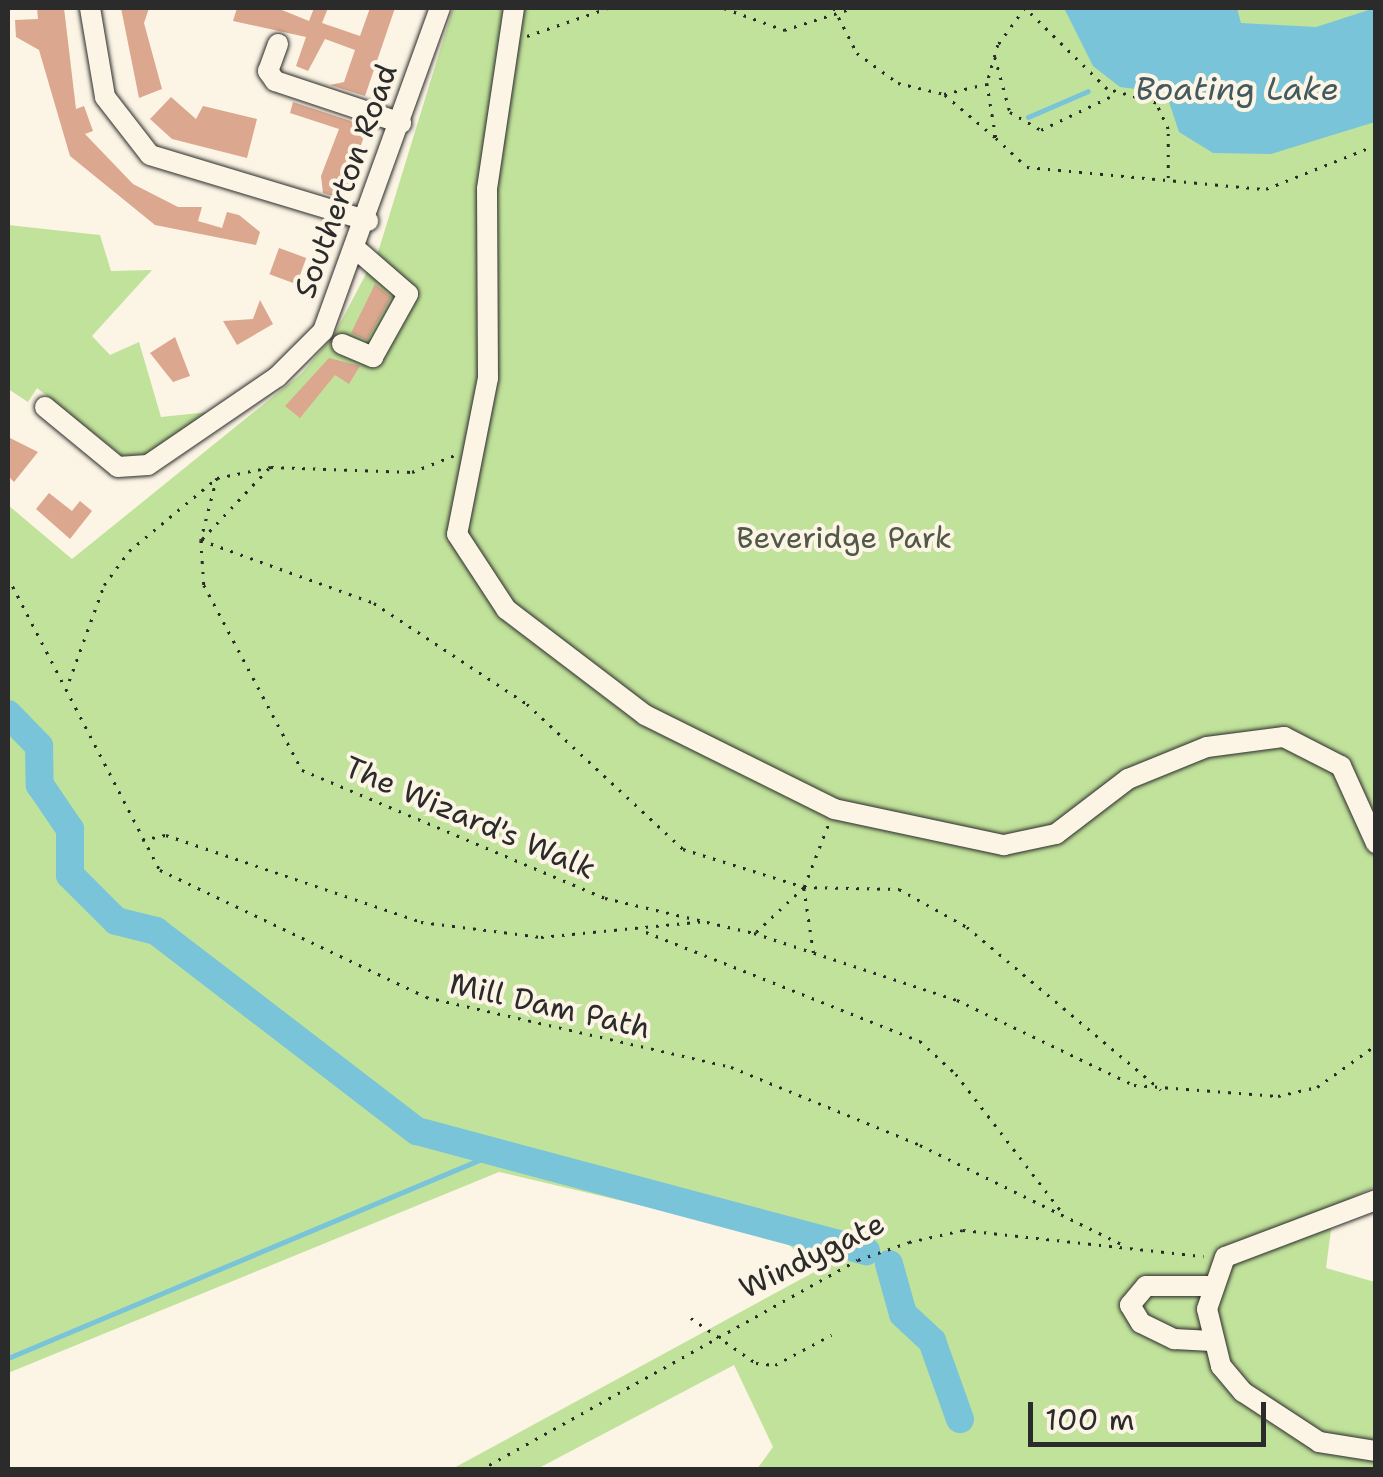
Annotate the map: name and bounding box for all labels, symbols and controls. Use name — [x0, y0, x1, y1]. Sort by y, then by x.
street label: Southerton Road — [287, 59, 405, 303]
water label: Boating Lake — [1135, 70, 1339, 108]
park label: Beveridge Park — [736, 520, 952, 556]
street label: The Wizard's Walk — [339, 749, 601, 887]
street label: Mill Dam Path — [446, 965, 654, 1047]
street label: Windygate — [734, 1205, 890, 1307]
scale bar — [1033, 1382, 1270, 1444]
text: 100 m — [1045, 1399, 1135, 1440]

